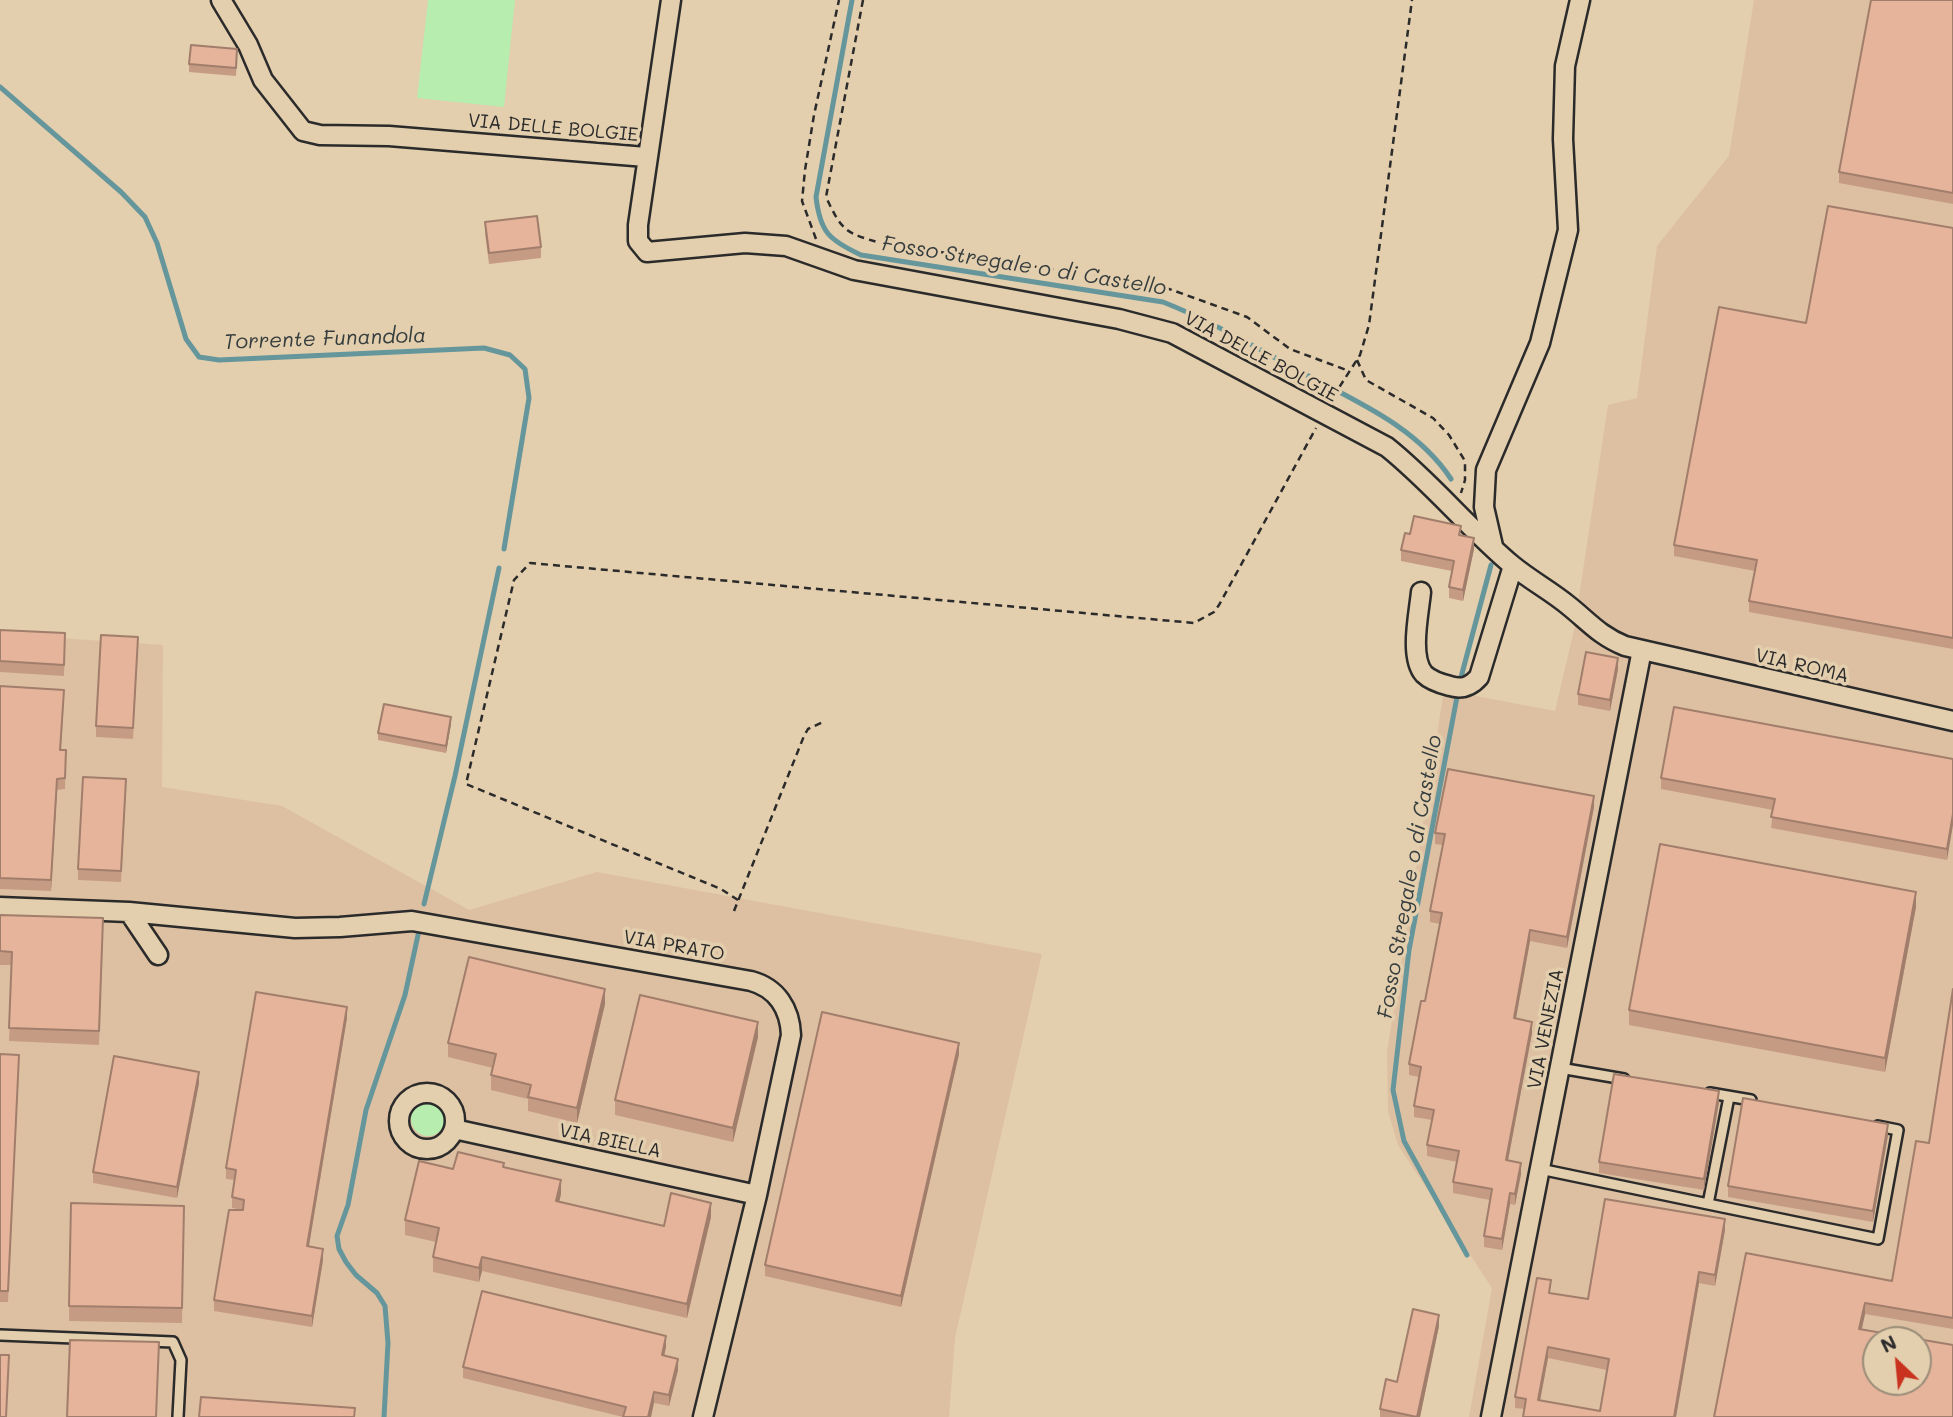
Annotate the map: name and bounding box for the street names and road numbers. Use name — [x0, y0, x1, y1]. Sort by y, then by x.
street label: VIA DELLE BOLGIE — [467, 109, 639, 147]
street label: VIA DELLE BOLGIE — [1180, 307, 1342, 407]
street label: VIA ROMA — [1753, 644, 1851, 688]
street label: VIA PRATO — [622, 926, 726, 966]
street label: VIA VENEZIA — [1523, 967, 1569, 1091]
street label: VIA BIELLA — [557, 1119, 663, 1163]

